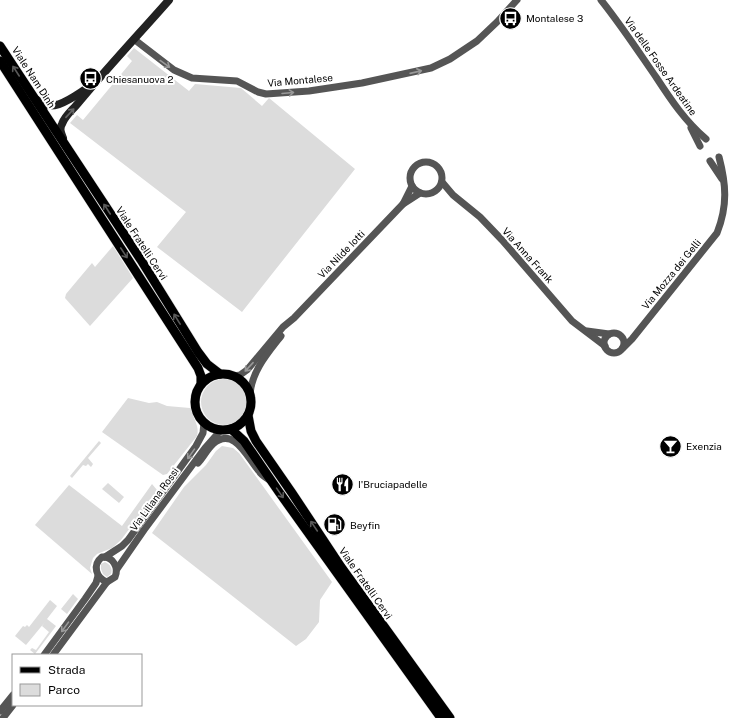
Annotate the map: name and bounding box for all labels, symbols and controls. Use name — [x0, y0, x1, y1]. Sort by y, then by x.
bus stop icon: Montalese 3 — [497, 5, 523, 31]
place label: Montalese 3 — [526, 12, 583, 24]
street label: Via delle Fosse Ardeatine — [622, 14, 700, 118]
street label: Viale Nam Dinh — [10, 44, 58, 110]
one-way arrow — [160, 59, 171, 68]
one-way arrow — [12, 66, 20, 77]
bus stop icon: Chiesanuova 2 — [78, 66, 104, 92]
one-way arrow — [410, 67, 423, 75]
street label: Via Montalese — [267, 71, 334, 89]
place label: Chiesanuova 2 — [106, 73, 173, 85]
one-way arrow — [281, 89, 294, 96]
one-way arrow — [65, 108, 75, 118]
one-way arrow — [103, 204, 111, 215]
street label: Viale Fratelli Cervi — [114, 204, 170, 282]
street label: Via Anna Frank — [500, 225, 556, 285]
street label: Via Nilde Iotti — [315, 228, 367, 280]
street label: Via Mozza dei Gelli — [639, 236, 703, 312]
one-way arrow — [120, 247, 128, 258]
one-way arrow — [173, 313, 181, 325]
one-way arrow — [244, 362, 254, 372]
bar icon: Exenzia — [657, 433, 683, 459]
place label: Exenzia — [686, 440, 722, 452]
one-way arrow — [187, 448, 195, 459]
street label: Via Liliana Rossi — [127, 465, 181, 533]
restaurant icon: I'Bruciapadelle — [330, 471, 356, 497]
place label: I'Bruciapadelle — [358, 478, 428, 490]
one-way arrow — [276, 487, 284, 498]
fuel station icon: Beyfin — [322, 512, 348, 538]
place label: Beyfin — [350, 519, 380, 531]
one-way arrow — [309, 521, 318, 532]
street label: Viale Fratelli Cervi — [337, 545, 395, 621]
one-way arrow — [61, 621, 69, 632]
legend — [12, 654, 142, 706]
text: Strada — [48, 663, 85, 677]
text: Parco — [48, 683, 80, 697]

